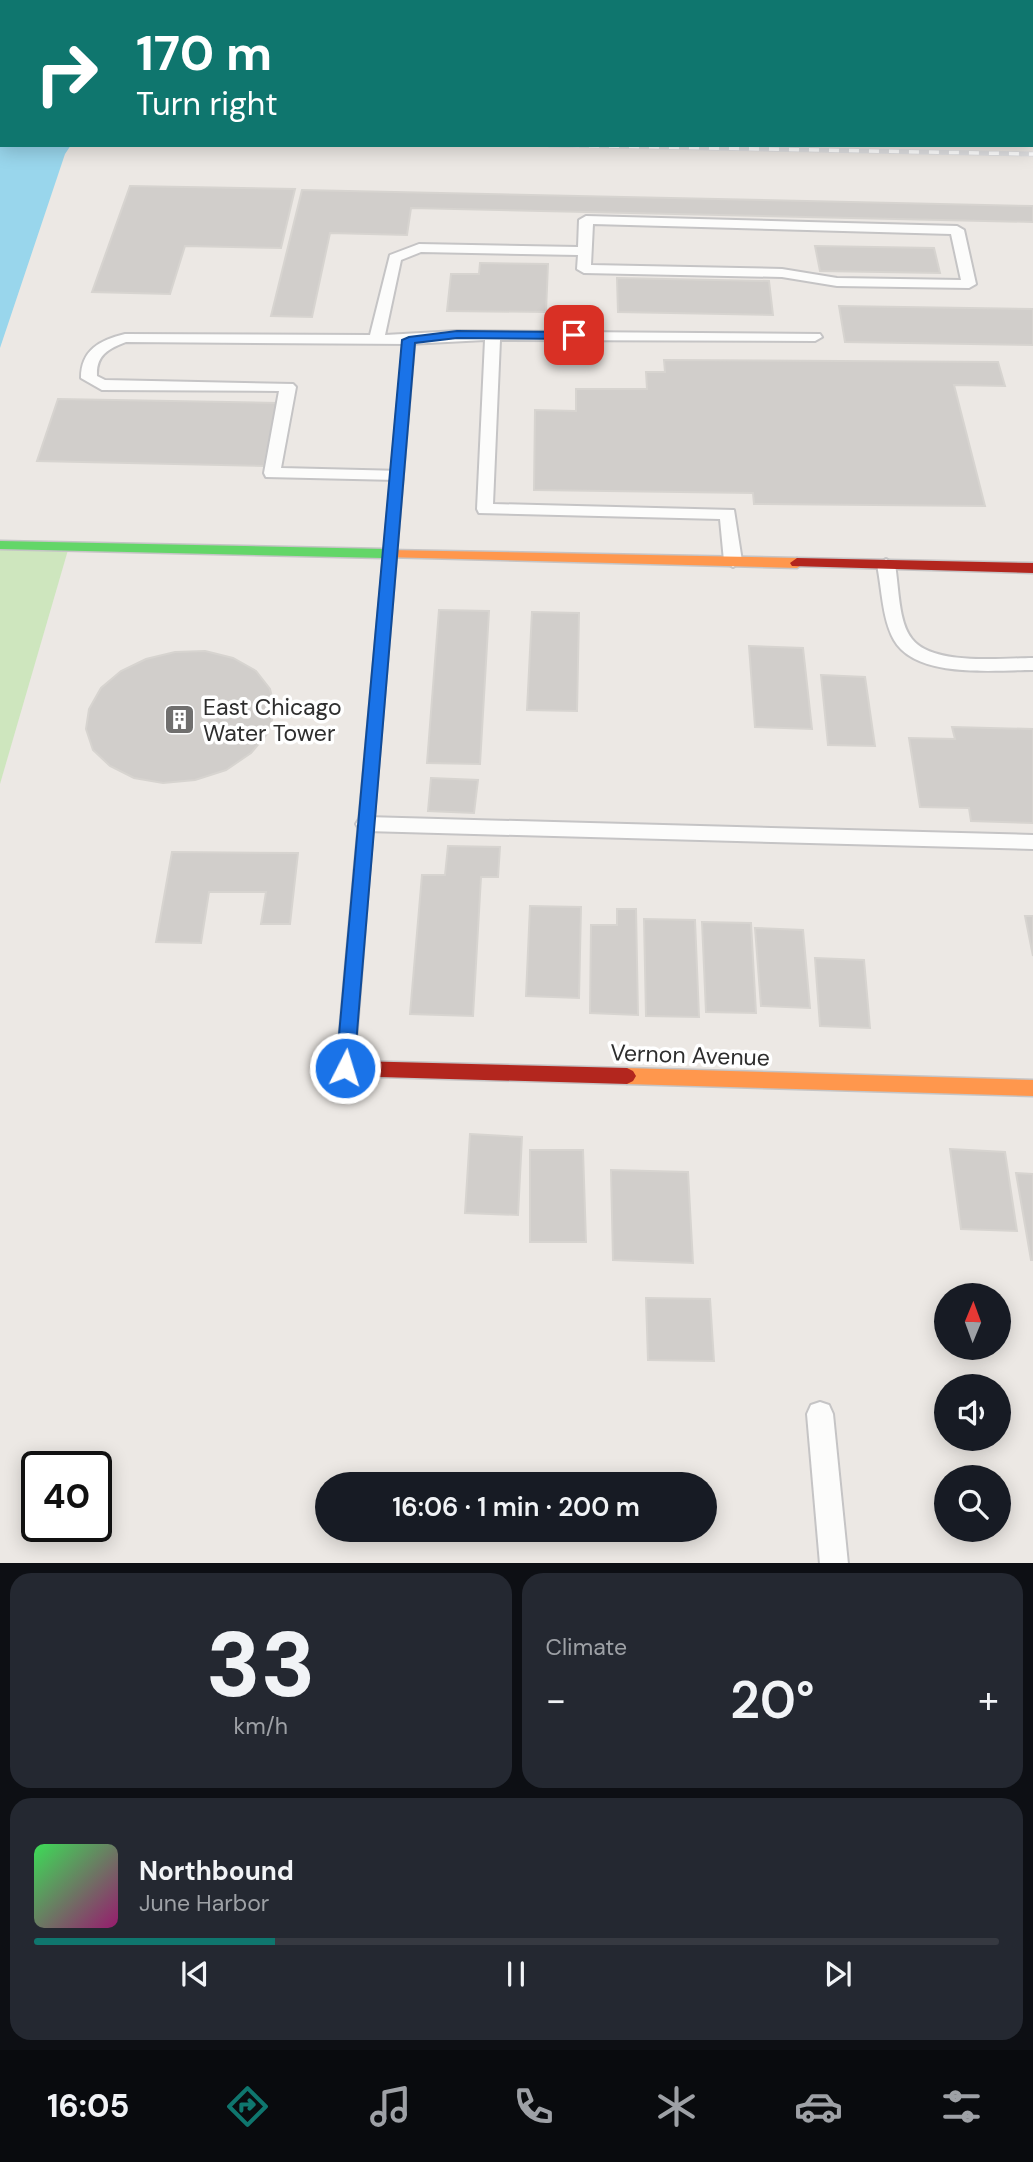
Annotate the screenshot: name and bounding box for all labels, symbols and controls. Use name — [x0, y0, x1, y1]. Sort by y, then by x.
text: 170 m — [136, 21, 272, 85]
icon: right — [21, 28, 112, 119]
text: Turn right — [136, 83, 278, 125]
pin — [544, 305, 604, 365]
icon: arrive — [555, 316, 593, 354]
place label: East Chicago Water Tower — [203, 692, 342, 748]
building icon: East Chicago Water Tower — [163, 703, 197, 737]
position arrow — [308, 1031, 382, 1105]
street label: Vernon Avenue — [610, 1037, 770, 1073]
north arrow — [934, 1283, 1012, 1360]
map controls — [934, 1283, 1011, 1542]
button: sound — [934, 1374, 1011, 1451]
speed limit sign: 40 — [21, 1451, 112, 1542]
button: search — [934, 1465, 1011, 1542]
text: 16:06 · 1 min · 200 m — [392, 1490, 640, 1524]
text: 33 — [206, 1606, 316, 1724]
text: Climate — [546, 1632, 627, 1662]
text: 20° — [730, 1666, 815, 1734]
text: − — [546, 1675, 566, 1725]
text: + — [978, 1675, 999, 1725]
text: km/h — [234, 1711, 288, 1741]
text: Northbound — [139, 1854, 294, 1888]
text: June Harbor — [139, 1888, 269, 1918]
icon: previous — [176, 1955, 214, 1993]
icon: pause — [497, 1955, 535, 1993]
icon: next — [819, 1955, 857, 1993]
icon: directions — [223, 2082, 272, 2131]
icon: music — [366, 2082, 415, 2131]
icon: phone — [509, 2082, 558, 2131]
icon: climate — [652, 2082, 701, 2131]
icon: car — [794, 2082, 843, 2131]
icon: filters — [937, 2082, 986, 2131]
text: 16:05 — [47, 2085, 129, 2127]

